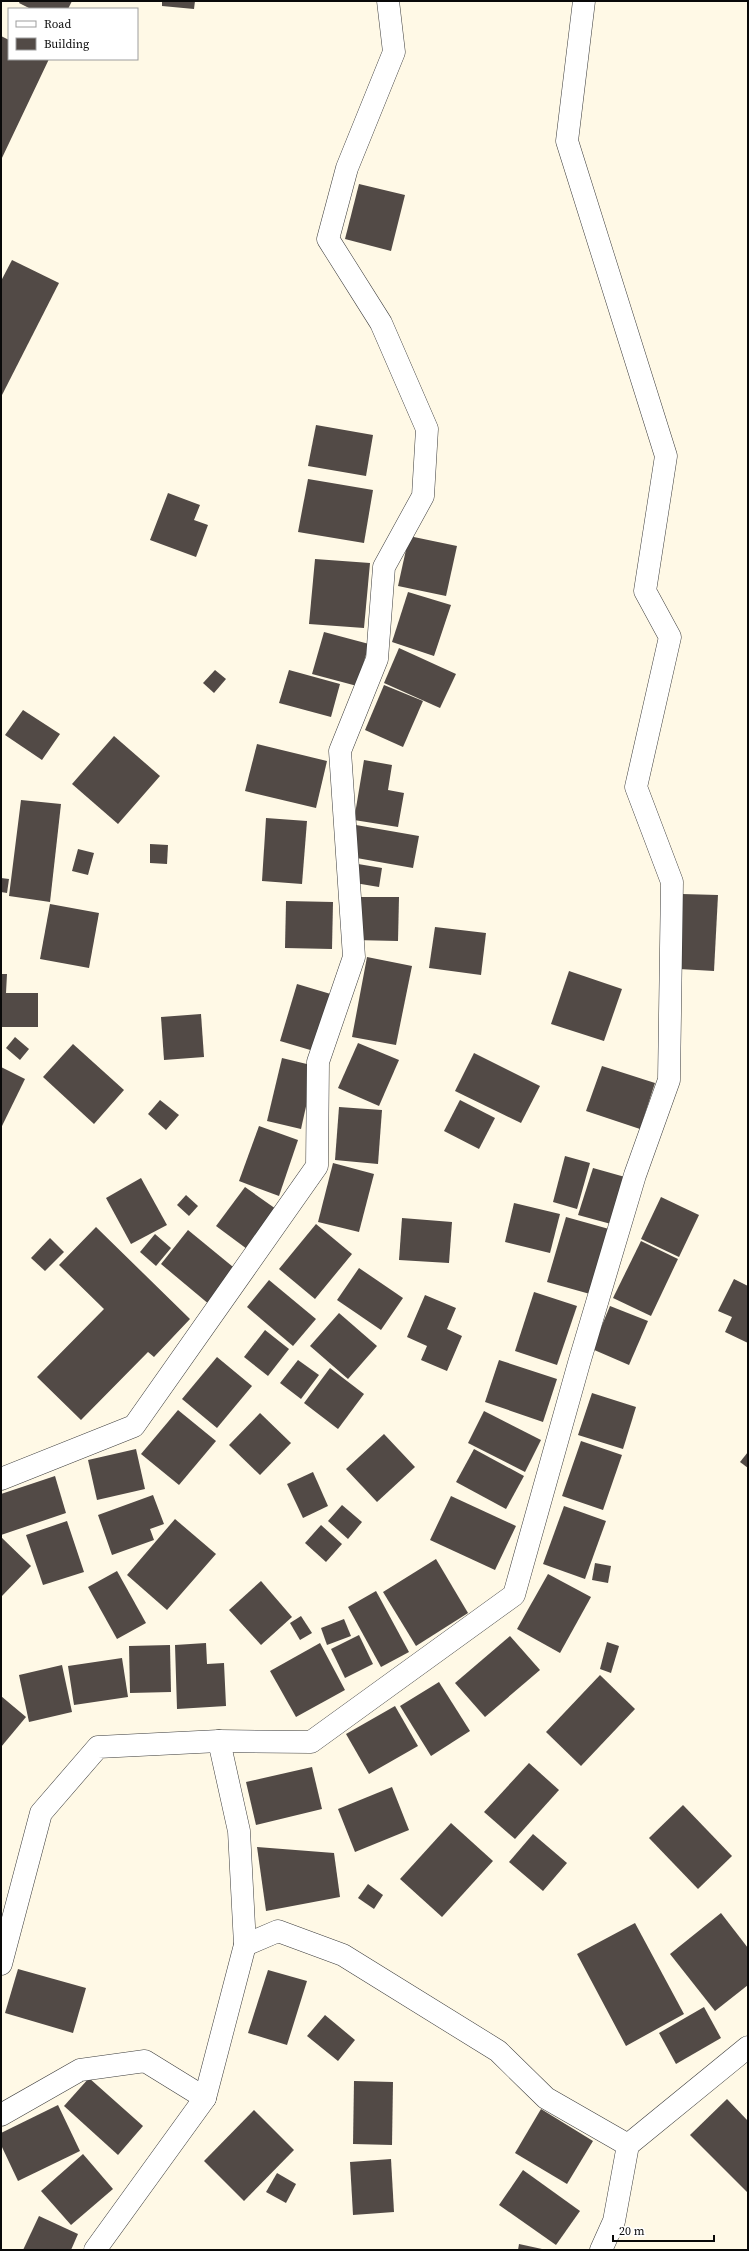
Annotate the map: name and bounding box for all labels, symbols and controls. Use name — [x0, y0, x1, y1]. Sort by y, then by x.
legend — [8, 8, 138, 60]
text: Road — [44, 16, 71, 32]
text: Building — [44, 36, 89, 52]
scale bar — [613, 2217, 714, 2243]
text: 20 m — [619, 2223, 645, 2239]

